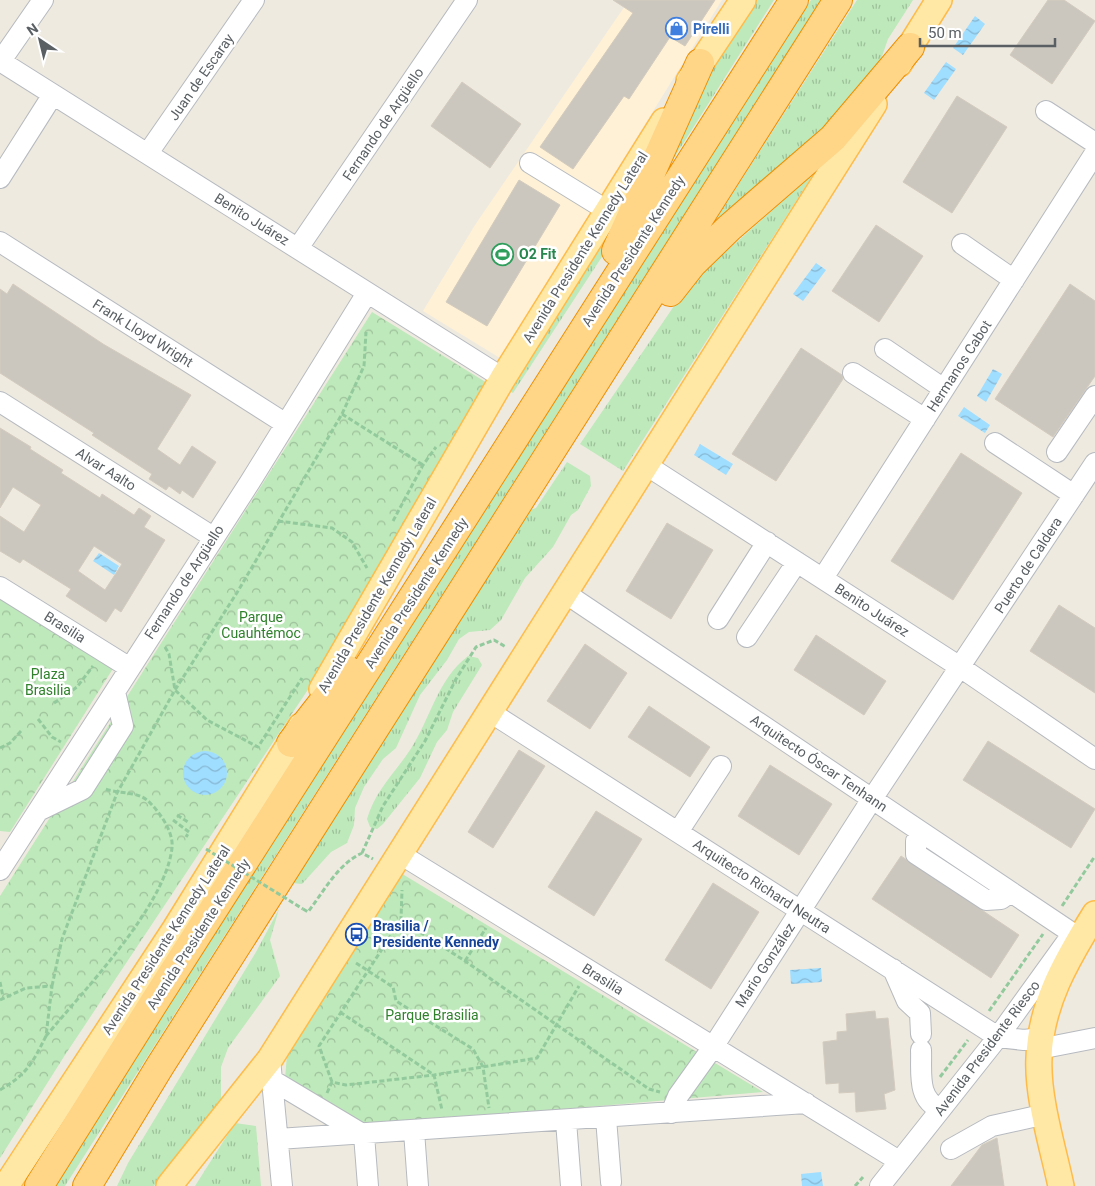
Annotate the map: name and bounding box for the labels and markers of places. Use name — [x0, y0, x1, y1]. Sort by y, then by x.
shop icon: Pirelli — [665, 17, 689, 41]
place label: Pirelli — [693, 21, 729, 37]
sports icon: O2 Fit — [491, 242, 515, 266]
place label: O2 Fit — [519, 246, 557, 262]
place label: Brasilia / Presidente Kennedy — [373, 918, 500, 950]
bus stop icon: Brasilia / Presidente Kennedy — [345, 922, 369, 946]

